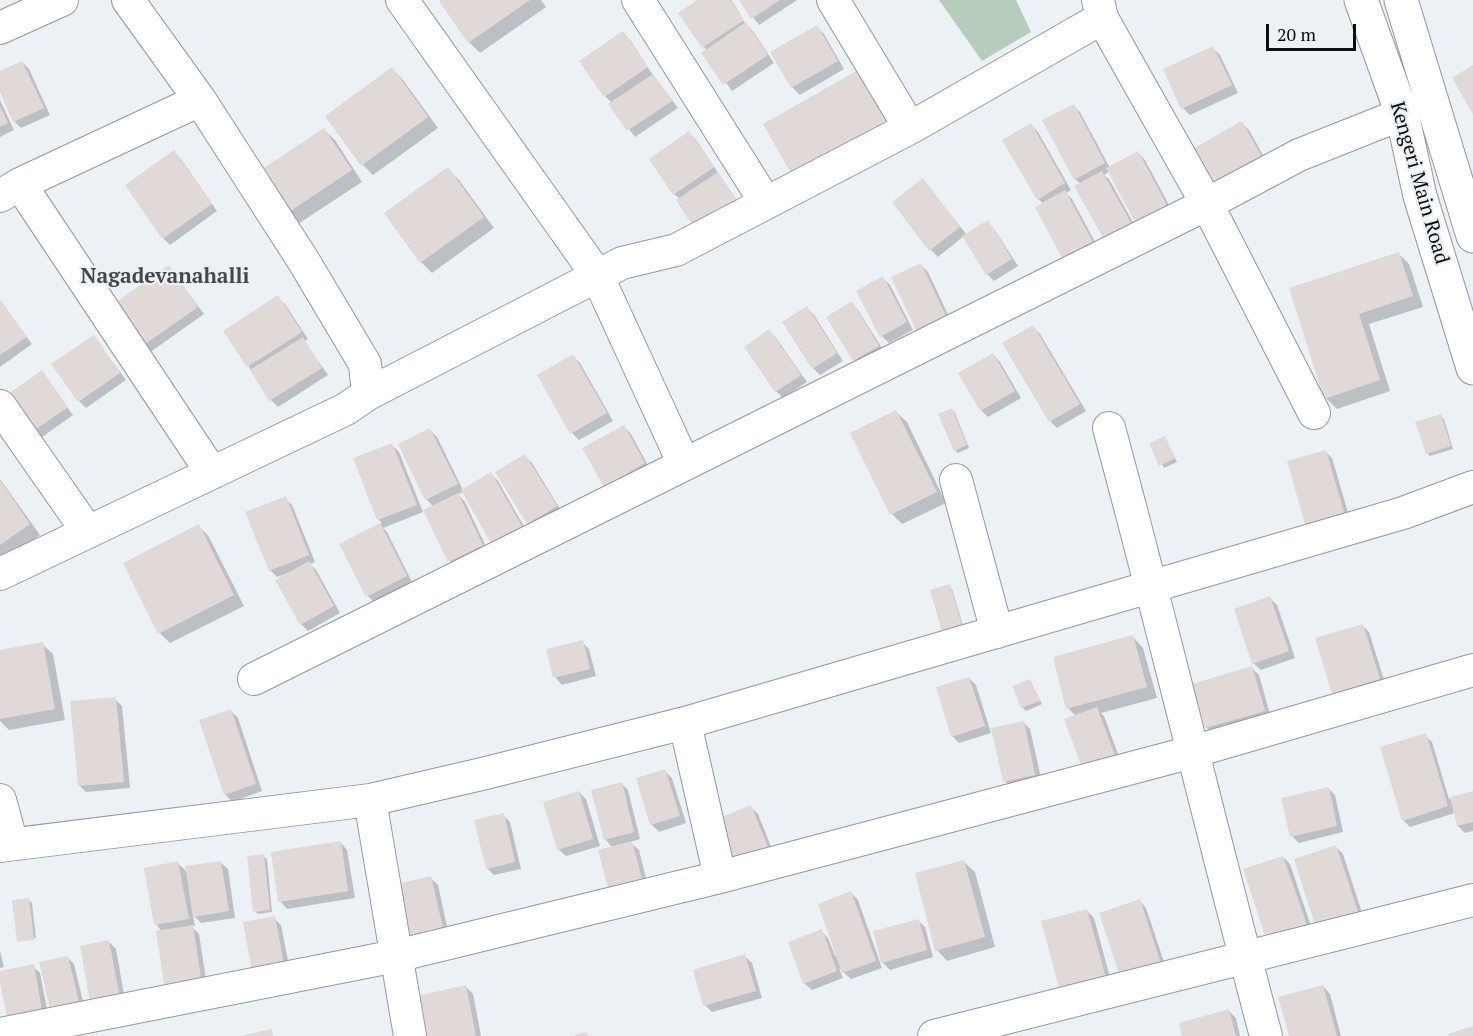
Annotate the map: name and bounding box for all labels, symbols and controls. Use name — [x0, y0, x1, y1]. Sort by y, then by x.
scale bar — [1269, 12, 1359, 50]
text: 20 m — [1277, 22, 1316, 46]
street label: Kengeri Main Road — [1384, 99, 1454, 267]
district label: Nagadevanahalli — [81, 264, 249, 290]

